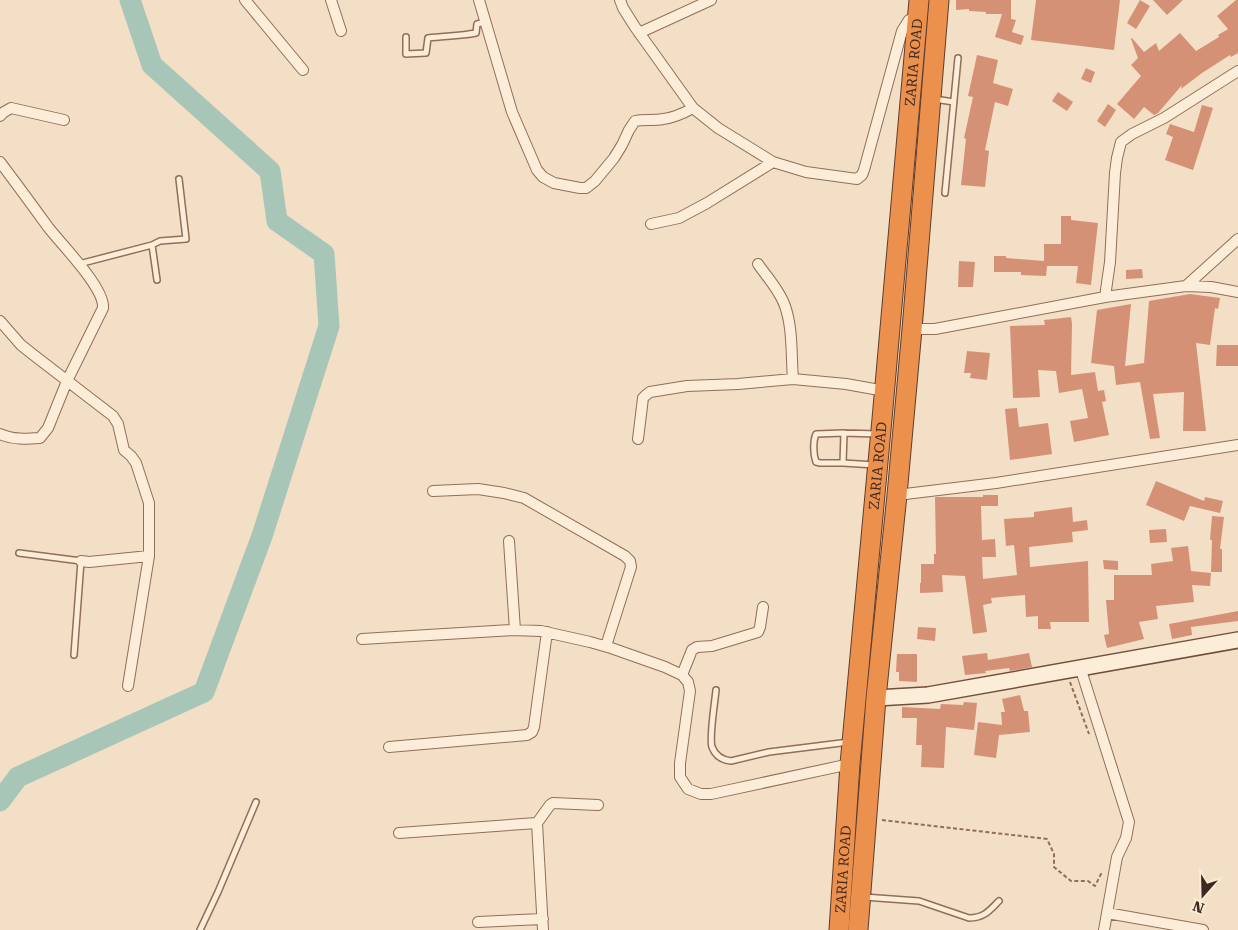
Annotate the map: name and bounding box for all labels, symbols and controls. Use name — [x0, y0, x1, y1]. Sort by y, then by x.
street label: ZARIA ROAD — [902, 18, 925, 107]
street label: ZARIA ROAD — [866, 421, 890, 510]
street label: ZARIA ROAD — [832, 825, 854, 914]
north arrow — [1178, 870, 1228, 920]
text: N — [1191, 898, 1206, 917]

